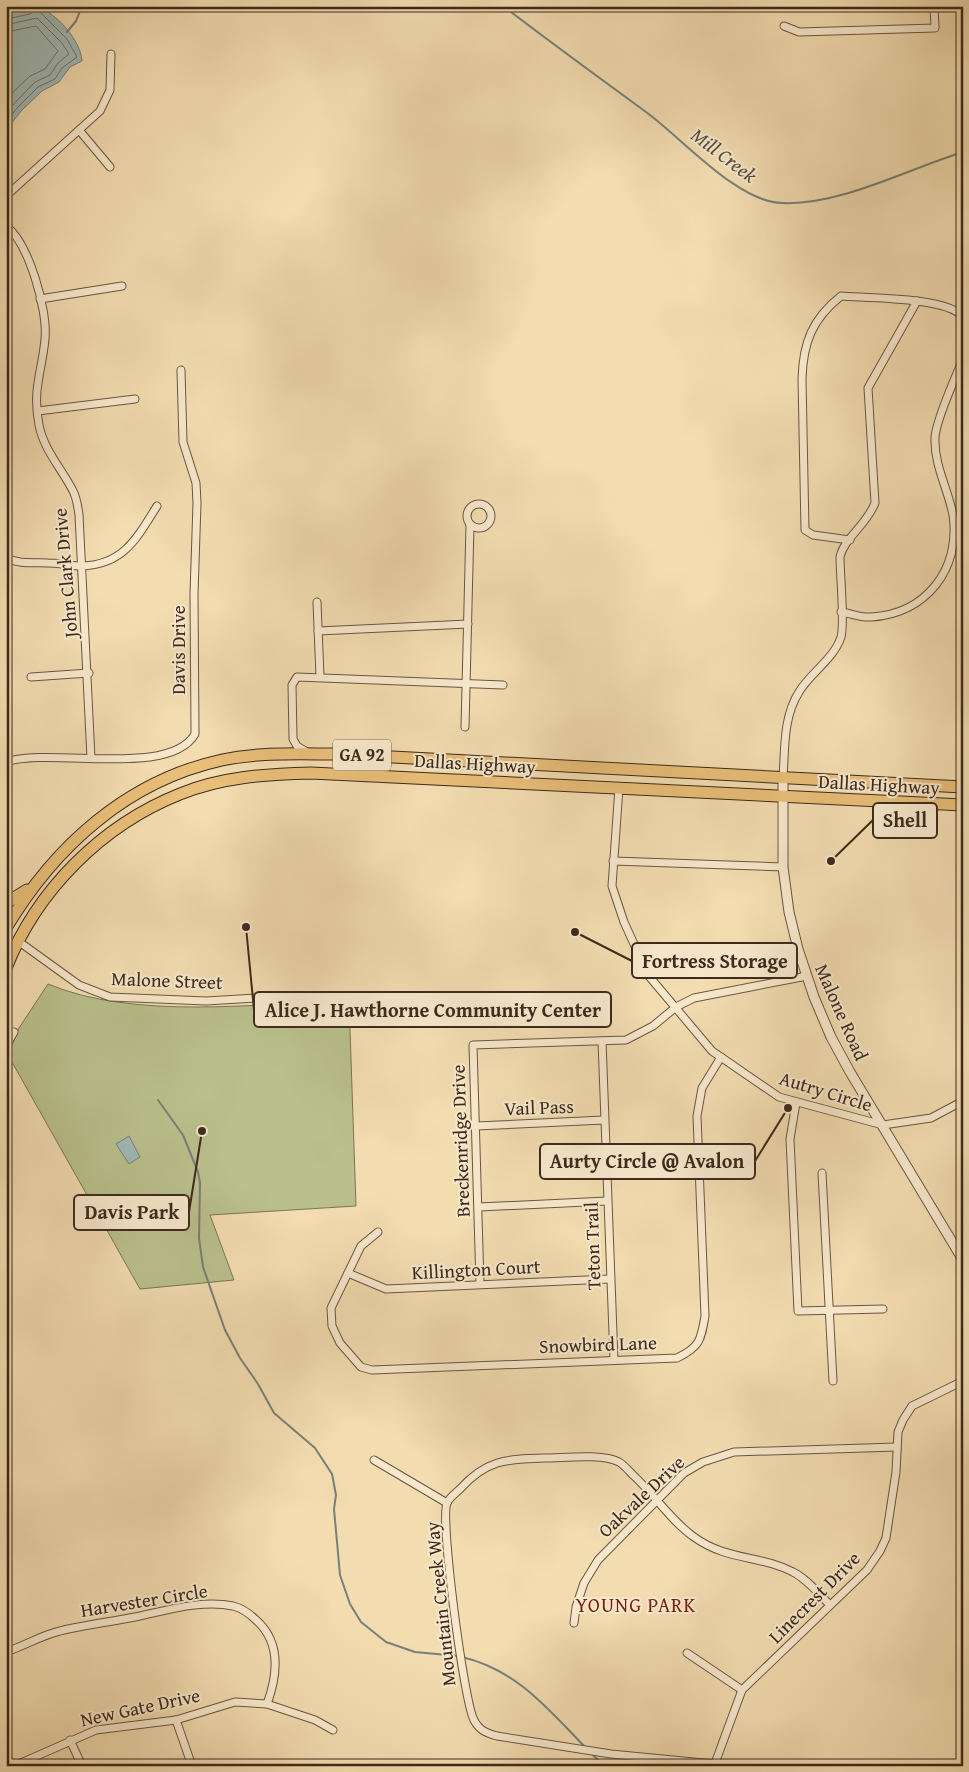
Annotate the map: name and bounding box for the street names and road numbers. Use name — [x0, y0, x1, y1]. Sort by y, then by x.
street label: John Clark Drive — [45, 507, 85, 641]
street label: Davis Drive — [164, 605, 192, 695]
road number: GA 92 — [333, 740, 391, 770]
street label: Dallas Highway — [414, 746, 537, 780]
street label: Dallas Highway — [818, 767, 941, 801]
street label: Malone Road — [808, 959, 876, 1066]
street label: Malone Street — [111, 964, 223, 996]
street label: Breckenridge Drive — [443, 1064, 477, 1218]
street label: Autry Circle — [776, 1064, 876, 1118]
street label: Vail Pass — [504, 1092, 574, 1122]
street label: Teton Trail — [576, 1202, 608, 1290]
street label: Killington Court — [411, 1252, 541, 1286]
street label: Snowbird Lane — [539, 1328, 657, 1360]
street label: Oakvale Drive — [591, 1448, 691, 1544]
street label: Mountain Creek Way — [417, 1520, 463, 1688]
street label: Linecrest Drive — [762, 1545, 866, 1649]
street label: Harvester Circle — [79, 1576, 210, 1624]
street label: New Gate Drive — [78, 1681, 202, 1733]

